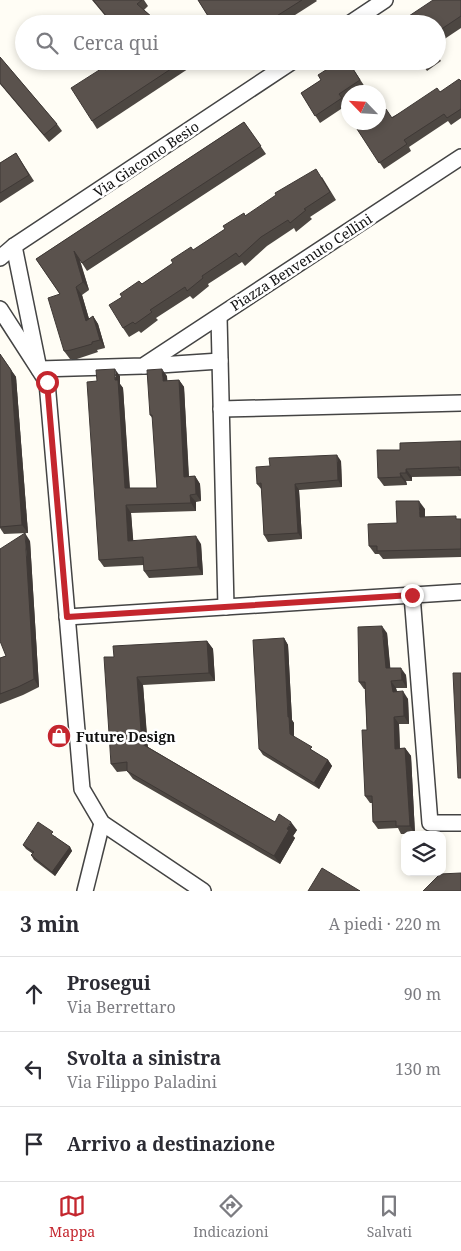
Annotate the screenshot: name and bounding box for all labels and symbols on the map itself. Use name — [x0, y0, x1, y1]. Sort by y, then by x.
north arrow — [341, 85, 386, 130]
street label: Via Giacomo Besio — [90, 117, 202, 201]
street label: Piazza Benvenuto Cellini — [227, 209, 376, 315]
route start — [36, 371, 59, 394]
route end — [401, 584, 424, 607]
shop icon: Future Design — [46, 723, 72, 749]
place label: Future Design — [76, 727, 176, 746]

